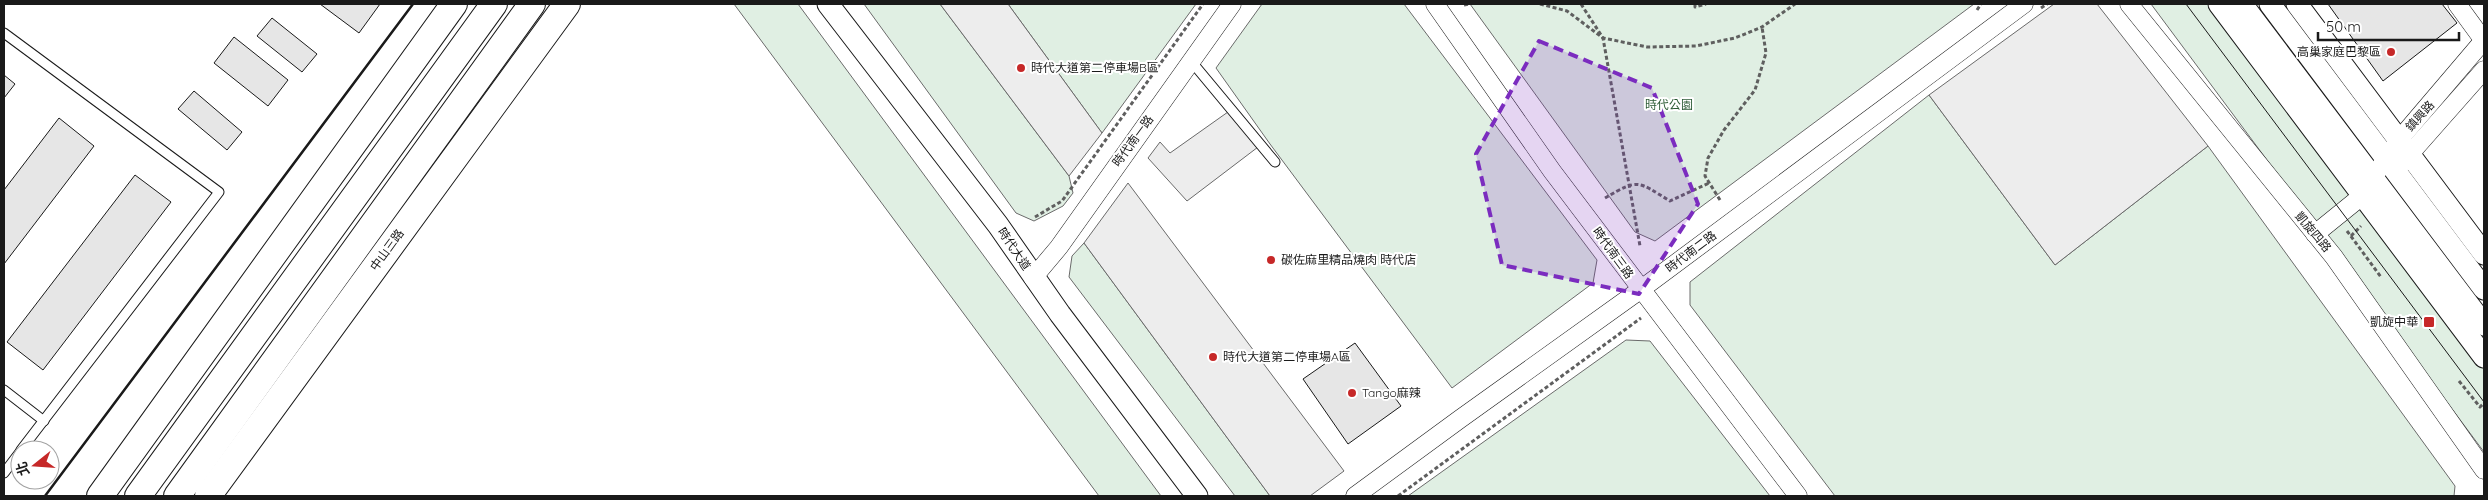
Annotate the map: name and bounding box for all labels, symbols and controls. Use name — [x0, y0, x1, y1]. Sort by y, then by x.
scale bar — [2318, 10, 2459, 42]
text: 50 m — [2326, 17, 2361, 36]
place label: 高巢家庭巴黎區 — [2297, 44, 2381, 59]
marker: 高巢家庭巴黎區 — [2385, 46, 2397, 58]
place label: 時代大道第二停車場B區 — [1031, 60, 1159, 75]
marker: 時代大道第二停車場B區 — [1015, 62, 1027, 74]
park label: 時代公園 — [1645, 97, 1693, 112]
street label: 鎮興路 — [2402, 97, 2437, 134]
street label: 時代南一路 — [1109, 112, 1156, 169]
street label: 凱旋四路 — [2292, 208, 2335, 255]
street label: 時代南三路 — [1590, 224, 1637, 281]
street label: 時代大道 — [995, 225, 1034, 273]
street label: 中山三路 — [366, 226, 407, 274]
street label: 時代南二路 — [1662, 228, 1719, 276]
place label: 碳佐麻里精品燒肉 時代店 — [1281, 252, 1416, 267]
marker: 碳佐麻里精品燒肉 時代店 — [1265, 254, 1277, 266]
place label: 凱旋中華 — [2370, 314, 2418, 329]
marker: 凱旋中華 — [2422, 315, 2436, 329]
place label: 時代大道第二停車場A區 — [1223, 349, 1351, 364]
marker: 時代大道第二停車場A區 — [1207, 351, 1219, 363]
place label: Tango麻辣 — [1362, 385, 1421, 400]
marker: Tango麻辣 — [1346, 387, 1358, 399]
north arrow — [10, 440, 60, 490]
text: 北 — [12, 459, 33, 478]

